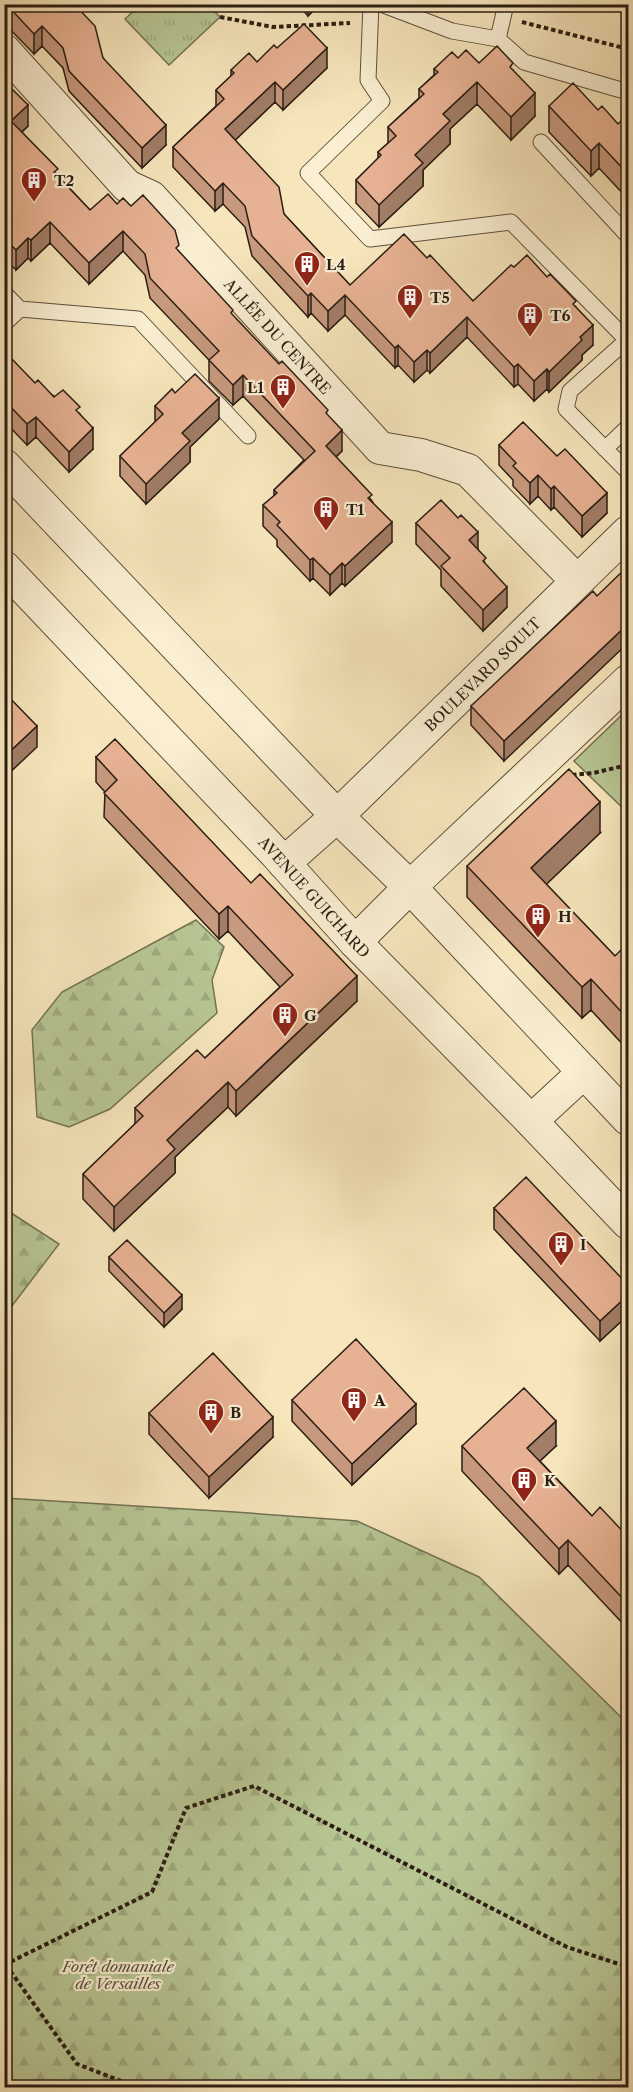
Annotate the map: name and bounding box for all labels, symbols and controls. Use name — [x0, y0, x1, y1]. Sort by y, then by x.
building icon: T2 — [19, 165, 49, 203]
place label: T2 — [54, 171, 75, 190]
building icon: L4 — [292, 249, 322, 287]
place label: L4 — [326, 255, 346, 274]
street label: ALLÉE DU CENTRE — [220, 274, 335, 398]
building icon: T5 — [395, 282, 425, 320]
place label: T5 — [430, 288, 450, 307]
building icon: T6 — [515, 300, 545, 338]
place label: T6 — [550, 306, 571, 325]
building icon: L1 — [268, 372, 298, 410]
place label: L1 — [247, 378, 264, 397]
building icon: T1 — [311, 494, 341, 532]
place label: T1 — [346, 500, 365, 519]
street label: BOULEVARD SOULT — [420, 613, 545, 735]
street label: AVENUE GUICHARD — [254, 831, 374, 961]
building icon: H — [523, 901, 553, 939]
place label: H — [558, 907, 572, 926]
building icon: G — [270, 1000, 300, 1038]
place label: G — [304, 1006, 317, 1025]
building icon: I — [546, 1229, 576, 1267]
place label: I — [580, 1235, 586, 1254]
building icon: A — [339, 1385, 369, 1423]
place label: A — [373, 1391, 386, 1410]
building icon: B — [196, 1397, 226, 1435]
place label: B — [230, 1403, 241, 1422]
building icon: K — [509, 1465, 539, 1503]
place label: K — [544, 1471, 557, 1490]
park label: Forêt domaniale de Versailles — [61, 1957, 174, 1993]

